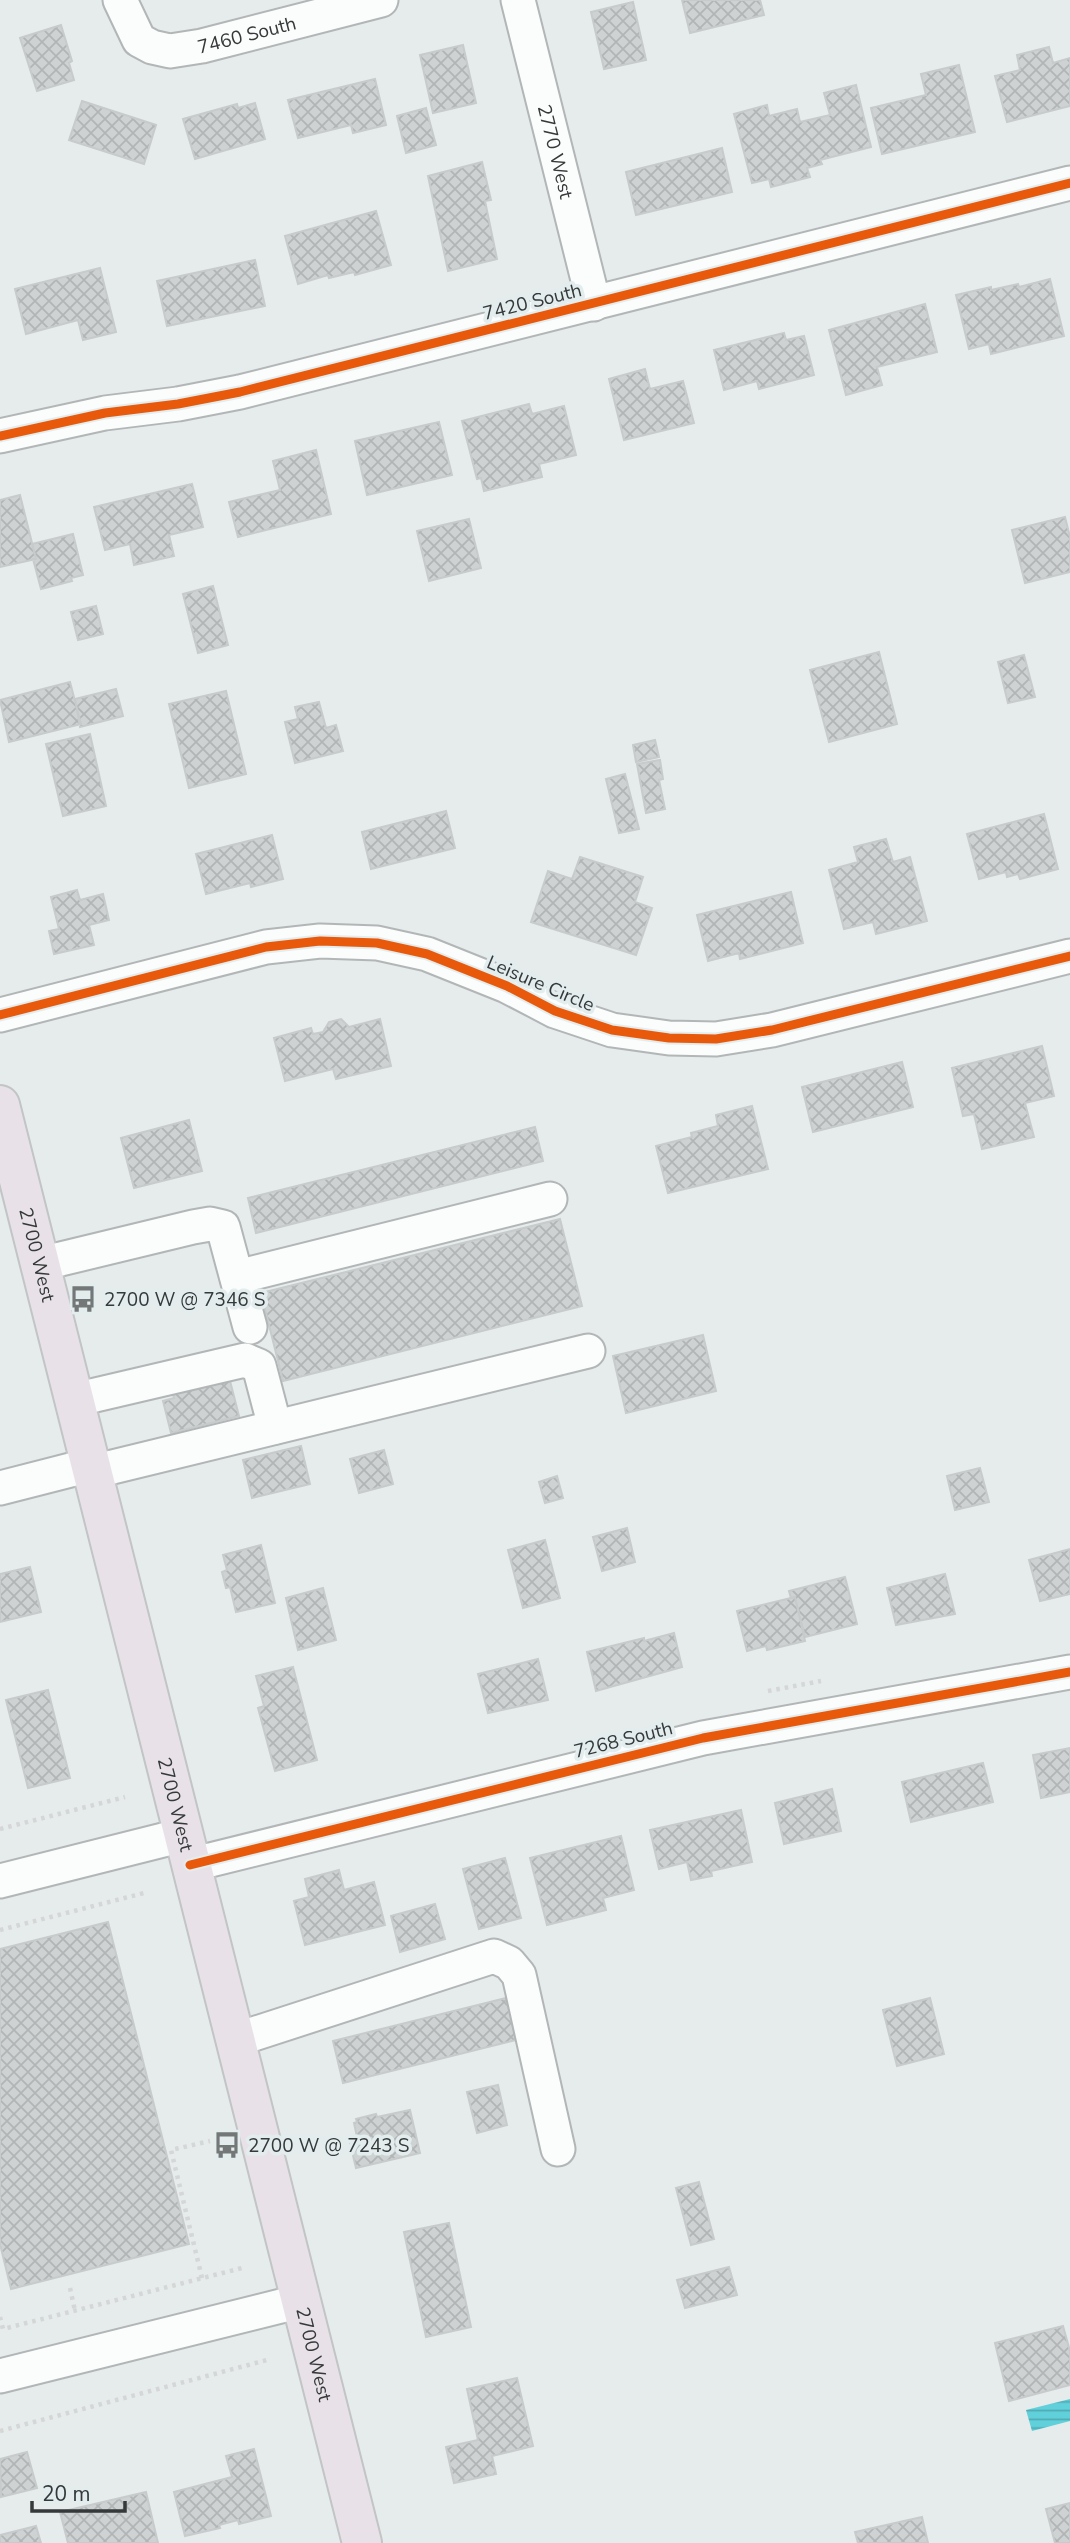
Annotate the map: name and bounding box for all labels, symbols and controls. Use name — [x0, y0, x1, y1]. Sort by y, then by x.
street label: 7460 South — [195, 10, 299, 61]
street label: 2770 West — [531, 102, 579, 202]
street label: 7420 South — [480, 277, 584, 327]
street label: Leisure Circle — [483, 950, 598, 1018]
street label: 2700 West — [12, 1205, 61, 1305]
bus stop icon: 2700 W @ 7346 S — [68, 1284, 98, 1314]
place label: 2700 W @ 7346 S — [104, 1287, 265, 1313]
street label: 7268 South — [571, 1715, 675, 1765]
street label: 2700 West — [151, 1755, 199, 1855]
bus stop icon: 2700 W @ 7243 S — [212, 2130, 242, 2160]
place label: 2700 W @ 7243 S — [248, 2133, 409, 2159]
street label: 2700 West — [289, 2304, 338, 2404]
scale bar — [32, 2470, 124, 2514]
text: 20 m — [42, 2480, 91, 2508]

